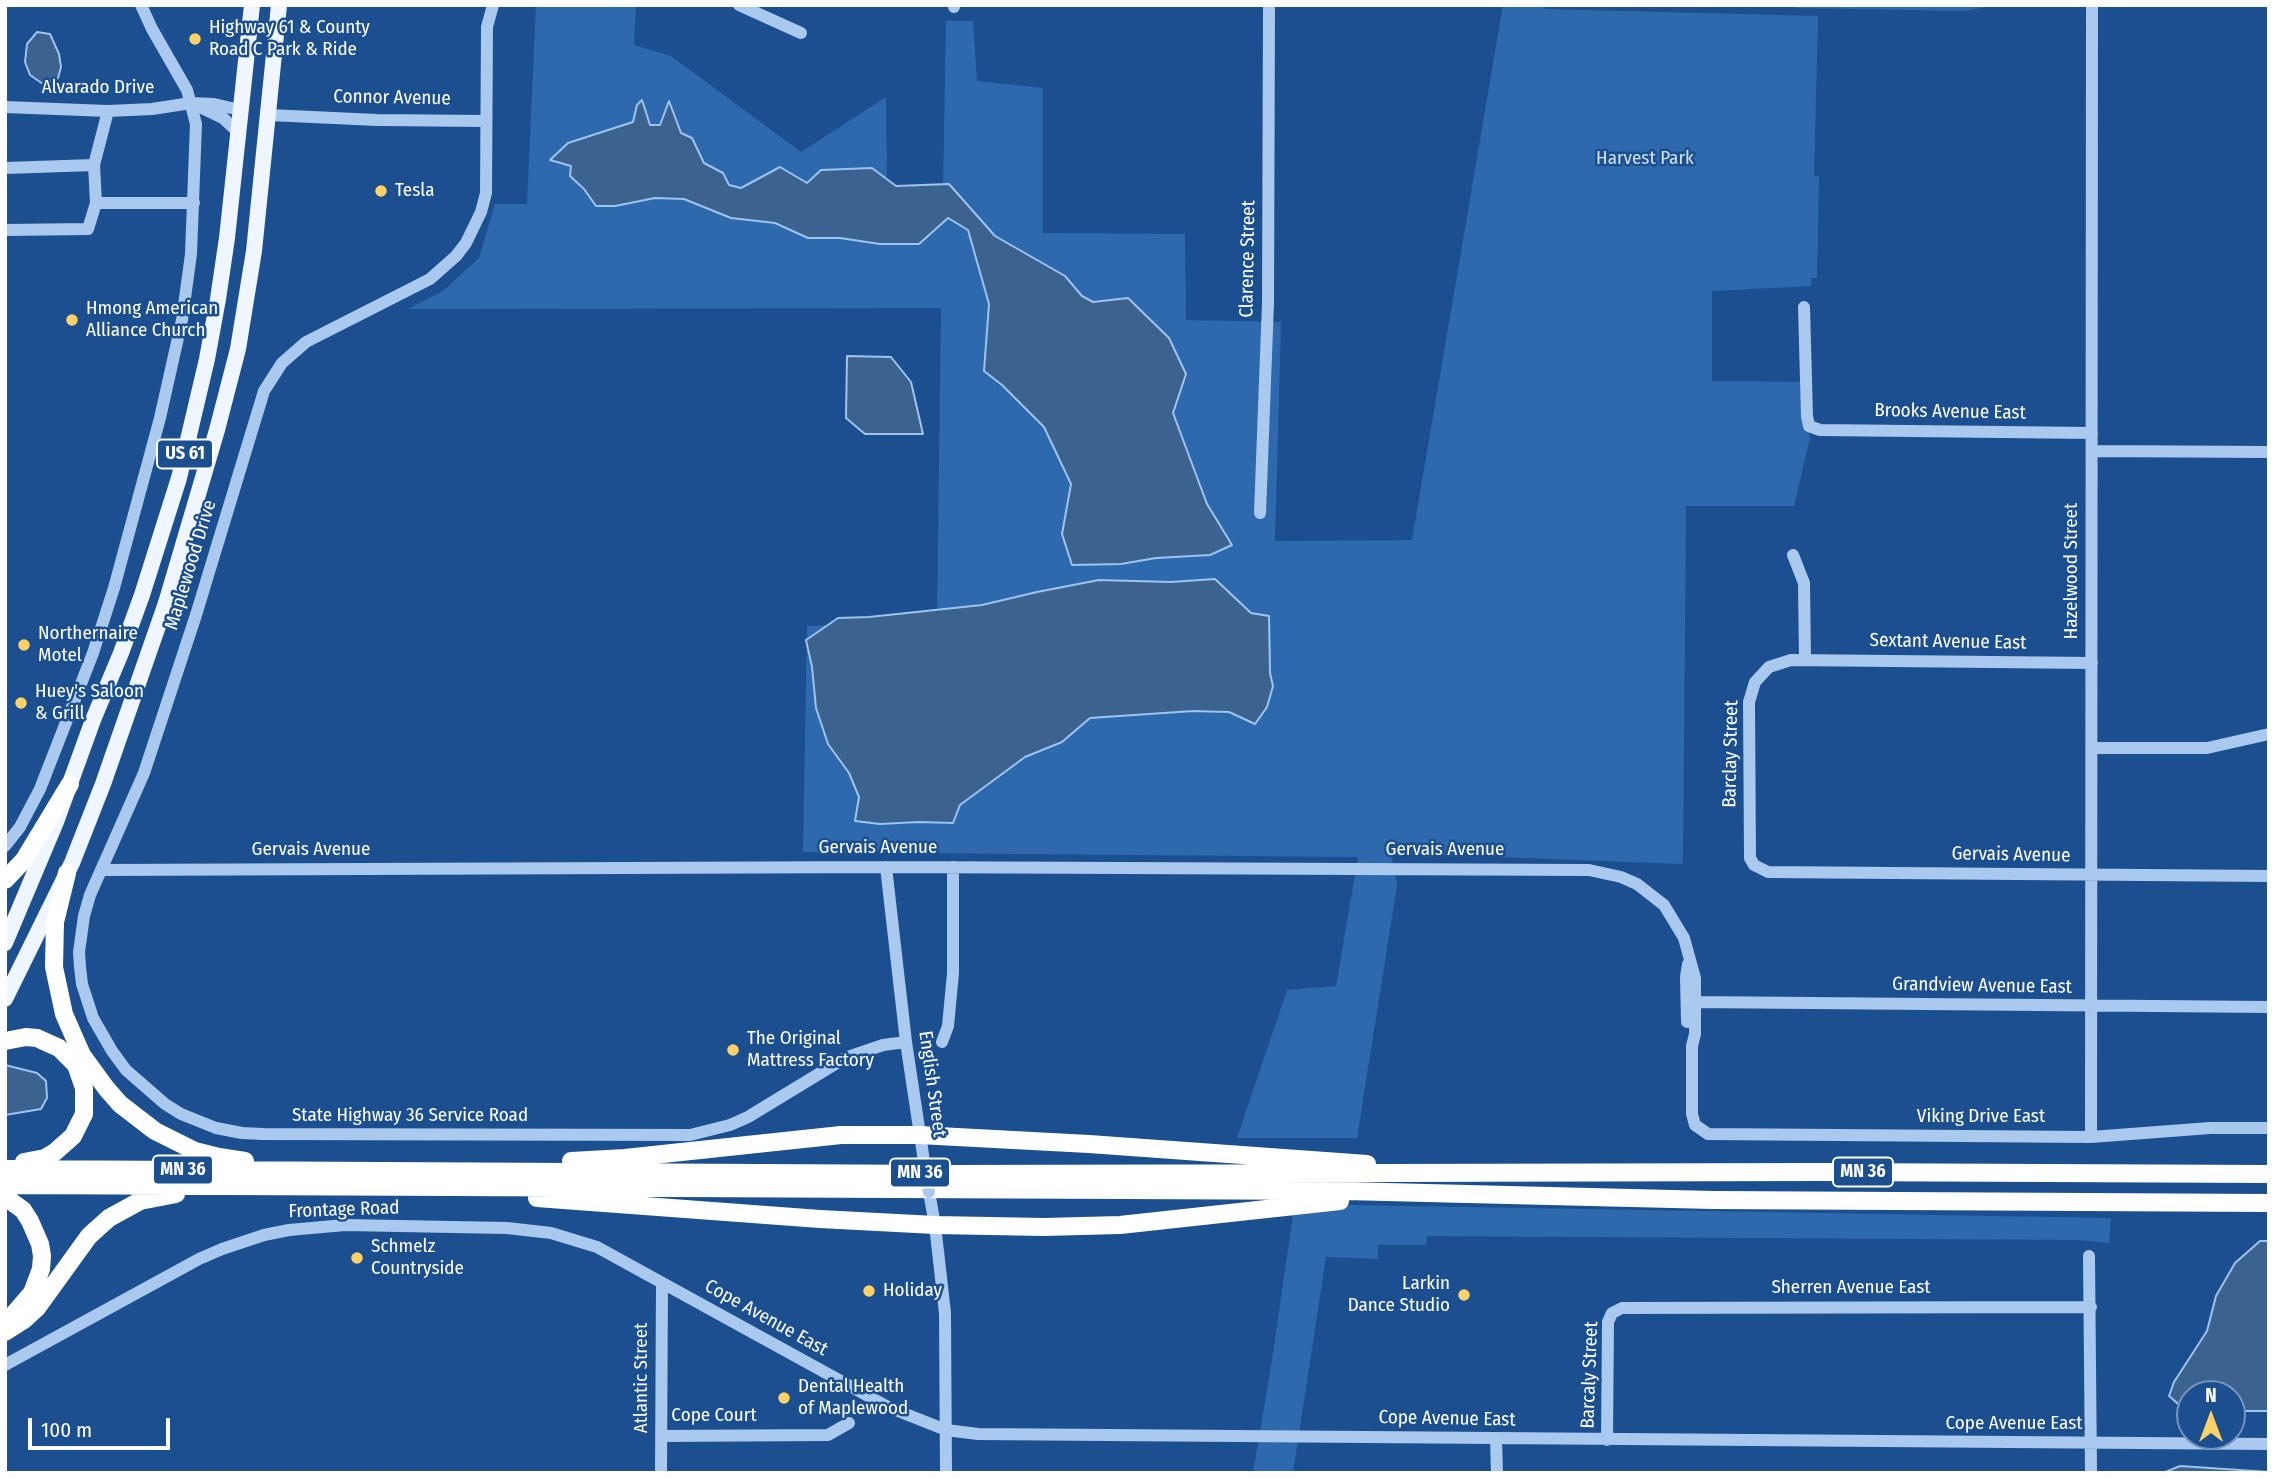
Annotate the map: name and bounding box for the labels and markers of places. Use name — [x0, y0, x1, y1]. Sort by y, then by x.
place label: Highway 61 & County Road C Park & Ride — [209, 17, 370, 61]
marker: Highway 61 & County Road C Park & Ride — [187, 31, 203, 47]
place label: Tesla — [395, 180, 434, 202]
marker: Tesla — [373, 183, 389, 199]
place label: Hmong American Alliance Church — [86, 298, 218, 342]
marker: Hmong American Alliance Church — [64, 312, 80, 328]
place label: Northernaire Motel — [38, 623, 138, 667]
marker: Northernaire Motel — [16, 637, 32, 653]
place label: Huey's Saloon & Grill — [35, 681, 144, 725]
marker: Huey's Saloon & Grill — [13, 695, 29, 711]
place label: The Original Mattress Factory — [747, 1028, 874, 1072]
marker: The Original Mattress Factory — [725, 1042, 741, 1058]
place label: Schmelz Countryside — [371, 1236, 464, 1280]
marker: Schmelz Countryside — [349, 1250, 365, 1266]
place label: Larkin Dance Studio — [1348, 1273, 1450, 1317]
place label: Holiday — [883, 1280, 942, 1302]
marker: Holiday — [861, 1283, 877, 1299]
marker: Larkin Dance Studio — [1456, 1287, 1472, 1303]
place label: Dental Health of Maplewood — [798, 1376, 908, 1420]
marker: Dental Health of Maplewood — [776, 1390, 792, 1406]

